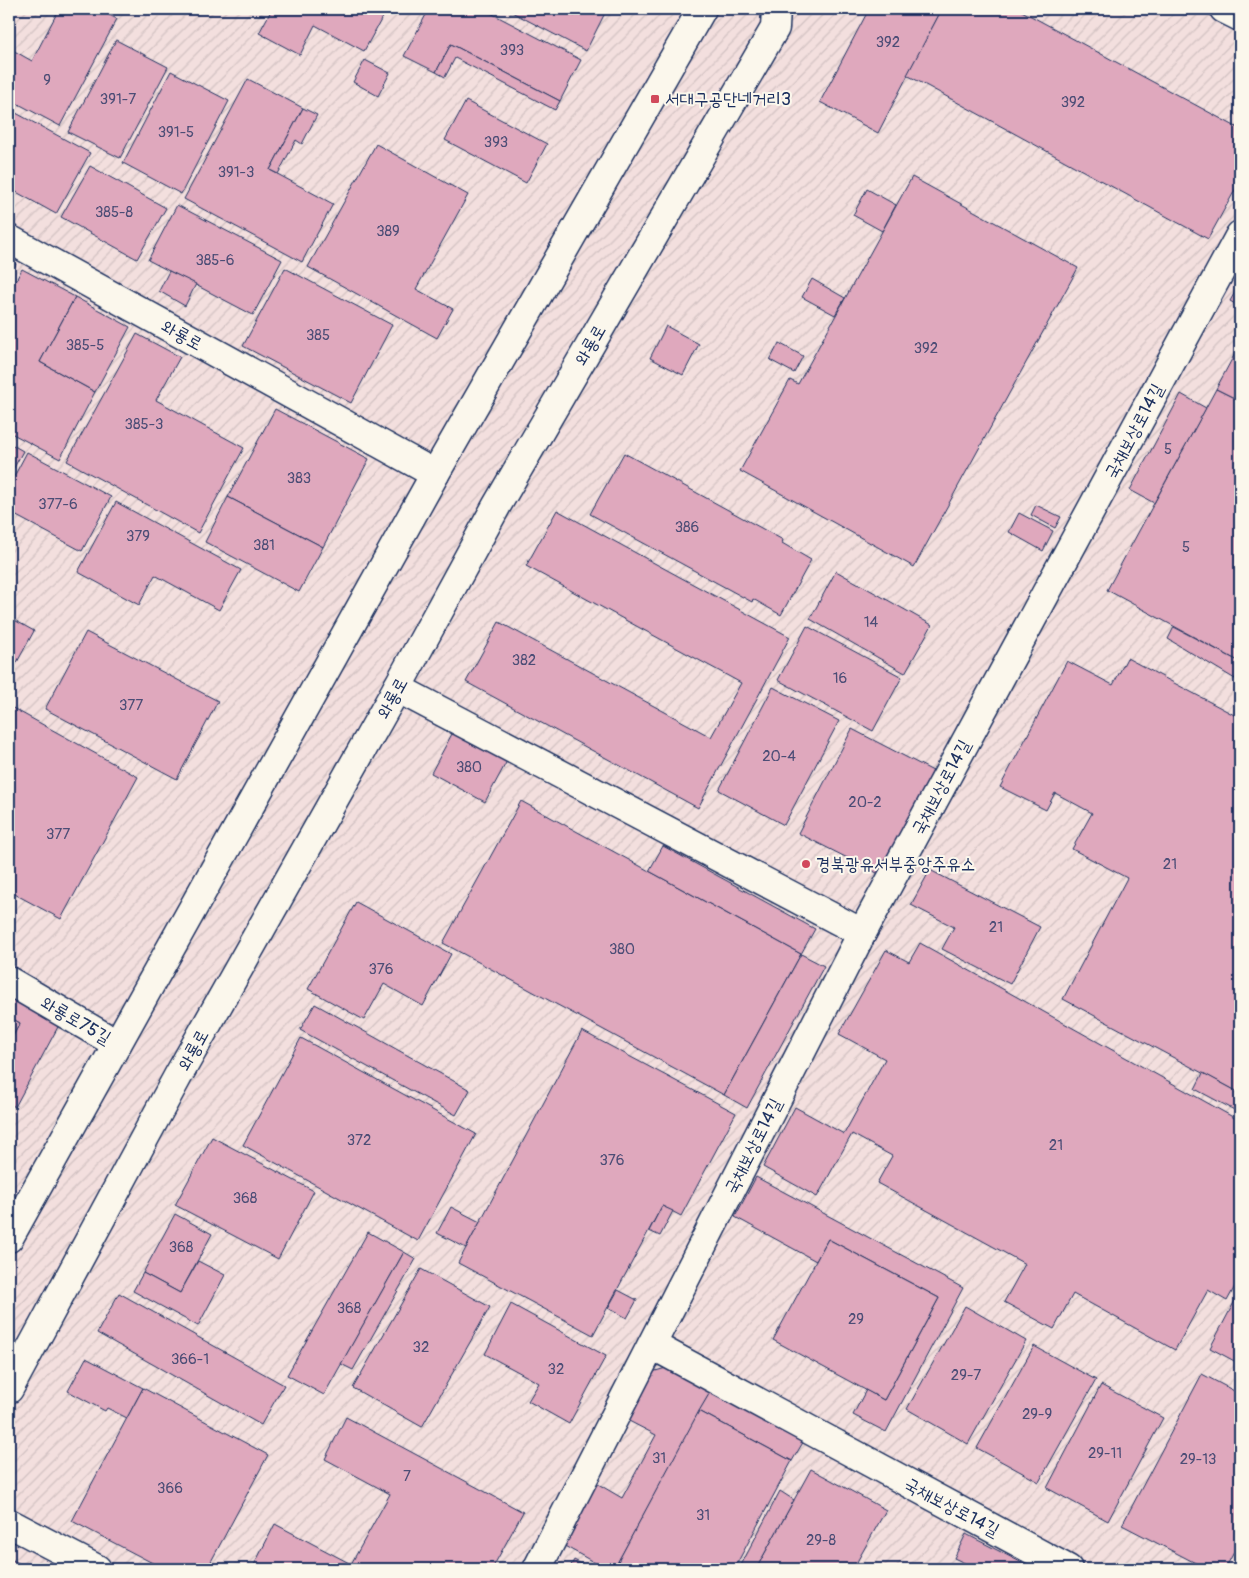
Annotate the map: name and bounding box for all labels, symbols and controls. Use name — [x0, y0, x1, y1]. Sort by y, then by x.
house number: 392 — [876, 33, 900, 52]
house number: 393 — [500, 41, 524, 60]
house number: 9 — [43, 71, 51, 90]
place label: 서대구공단네거리3 — [665, 88, 791, 111]
house number: 391-7 — [100, 90, 136, 109]
marker: 서대구공단네거리3 — [649, 93, 661, 105]
house number: 392 — [1061, 93, 1085, 112]
house number: 391-5 — [158, 123, 194, 142]
house number: 393 — [484, 133, 508, 152]
house number: 391-3 — [218, 163, 254, 182]
house number: 385-8 — [95, 203, 133, 222]
house number: 389 — [376, 222, 400, 241]
house number: 385-6 — [195, 251, 235, 270]
street label: 와룡로 — [157, 315, 206, 356]
street label: 와룡로 — [570, 321, 611, 370]
house number: 385 — [306, 326, 330, 345]
house number: 385-5 — [66, 336, 104, 355]
house number: 392 — [914, 339, 938, 358]
street label: 국채보상로14길 — [1100, 379, 1169, 483]
house number: 385-3 — [125, 415, 163, 434]
house number: 5 — [1164, 440, 1172, 459]
house number: 383 — [287, 469, 311, 488]
house number: 377-6 — [38, 495, 78, 514]
house number: 386 — [675, 518, 699, 537]
house number: 379 — [126, 527, 150, 546]
house number: 381 — [253, 536, 275, 555]
house number: 5 — [1182, 538, 1190, 557]
house number: 14 — [864, 613, 879, 632]
house number: 382 — [512, 651, 536, 670]
house number: 16 — [833, 669, 847, 688]
street label: 와룡로 — [372, 674, 413, 723]
house number: 377 — [119, 696, 143, 715]
street label: 국채보상로14길 — [907, 735, 976, 839]
house number: 20-4 — [762, 747, 796, 766]
house number: 380 — [456, 758, 482, 777]
house number: 20-2 — [848, 793, 882, 812]
house number: 377 — [46, 825, 70, 844]
place label: 경북광유서부중앙주유소 — [816, 853, 975, 876]
house number: 21 — [1163, 855, 1177, 874]
marker: 경북광유서부중앙주유소 — [800, 858, 812, 870]
house number: 21 — [989, 918, 1003, 937]
house number: 380 — [609, 940, 635, 959]
house number: 376 — [368, 960, 394, 979]
street label: 와룡로75길 — [37, 991, 115, 1050]
street label: 와룡로 — [173, 1026, 214, 1075]
street label: 국채보상로14길 — [720, 1094, 788, 1198]
house number: 372 — [347, 1131, 371, 1150]
house number: 21 — [1049, 1136, 1063, 1155]
house number: 376 — [599, 1151, 625, 1170]
house number: 368 — [233, 1189, 258, 1208]
house number: 368 — [169, 1238, 194, 1257]
house number: 368 — [337, 1299, 362, 1318]
house number: 29 — [848, 1310, 864, 1329]
house number: 32 — [413, 1338, 429, 1357]
house number: 366-1 — [171, 1350, 209, 1369]
house number: 32 — [548, 1360, 564, 1379]
house number: 29-7 — [951, 1366, 981, 1385]
house number: 29-9 — [1022, 1405, 1052, 1424]
house number: 29-11 — [1088, 1444, 1122, 1463]
house number: 31 — [652, 1449, 666, 1468]
house number: 29-13 — [1180, 1450, 1216, 1469]
house number: 7 — [403, 1467, 411, 1486]
street label: 국채보상로14길 — [900, 1473, 1004, 1542]
house number: 366 — [157, 1479, 183, 1498]
house number: 31 — [696, 1506, 710, 1525]
house number: 29-8 — [806, 1531, 836, 1550]

